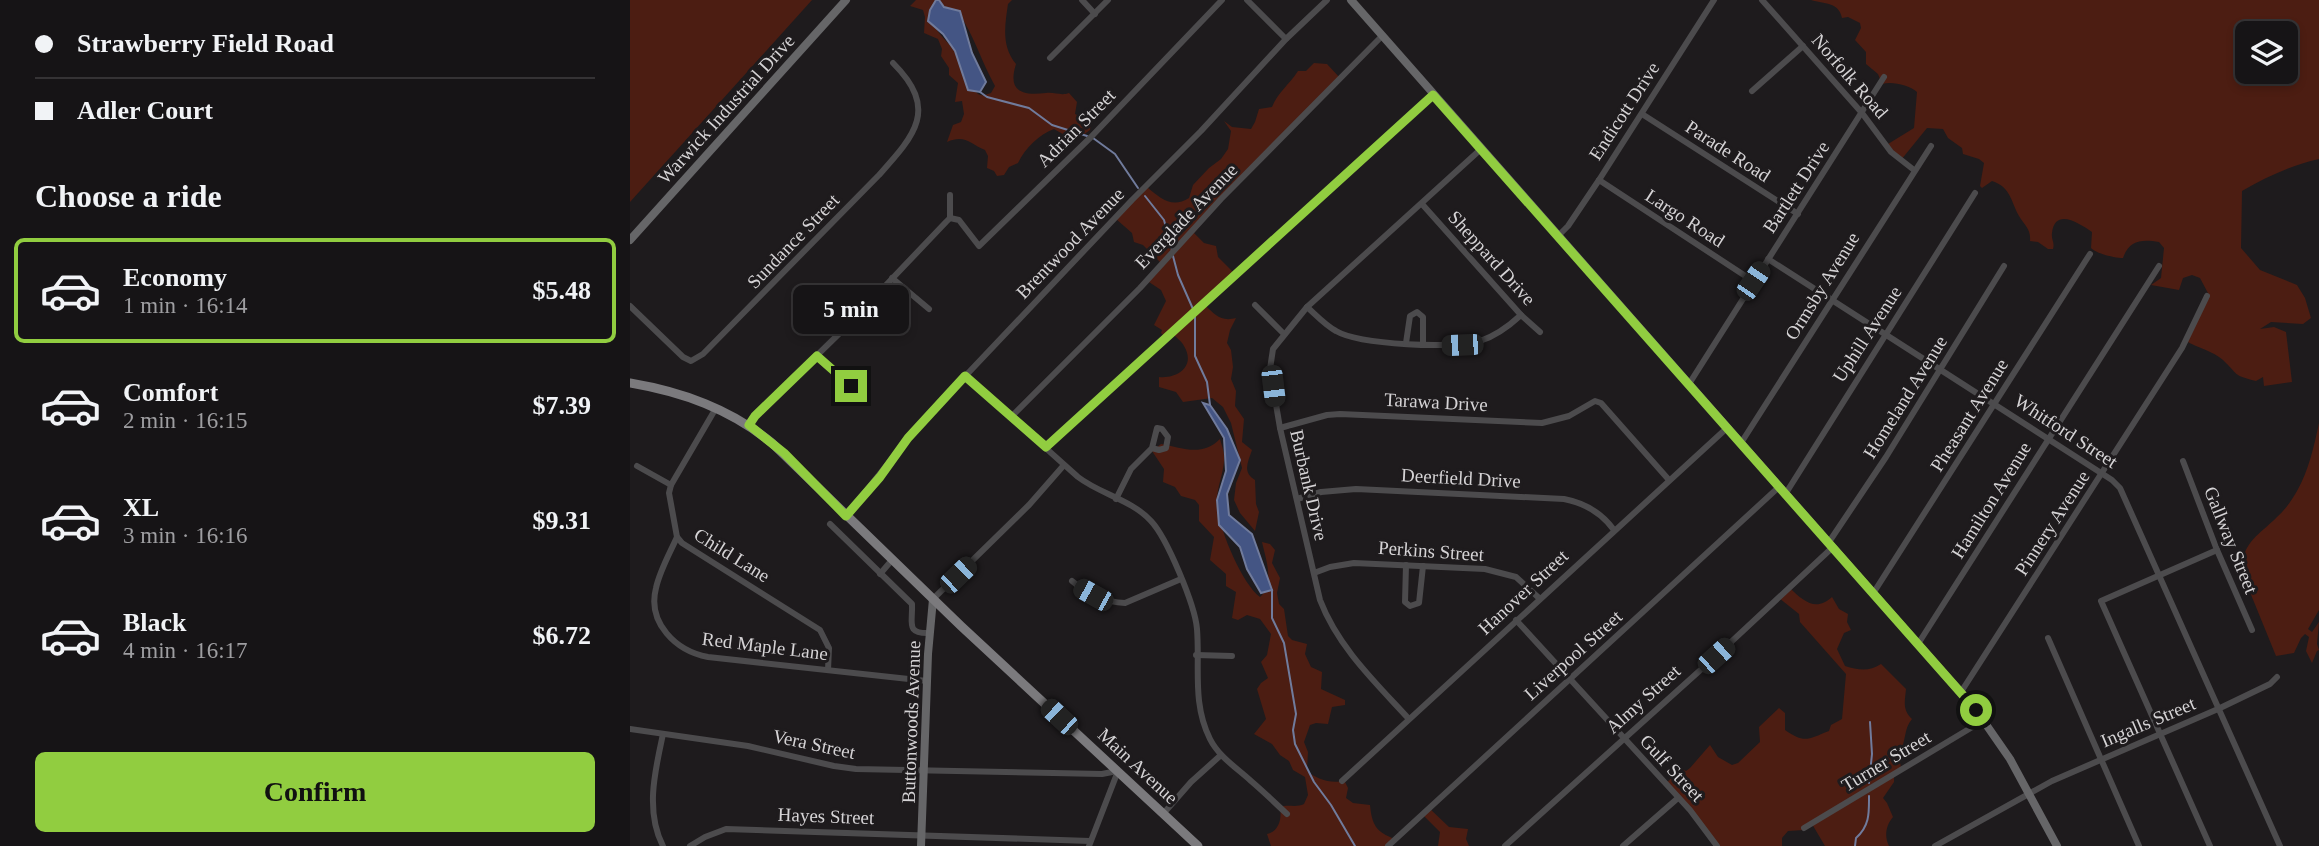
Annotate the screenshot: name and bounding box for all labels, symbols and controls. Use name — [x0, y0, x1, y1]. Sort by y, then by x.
map controls — [2235, 21, 2298, 84]
button: layers — [2235, 21, 2298, 84]
text: Strawberry Field Road — [77, 29, 334, 58]
street label: Norfolk Road — [1808, 29, 1893, 123]
street label: Warwick Industrial Drive — [653, 30, 799, 188]
street label: Endicott Drive — [1585, 58, 1663, 164]
street label: Adrian Street — [1033, 84, 1120, 171]
text: Adler Court — [77, 96, 213, 125]
street label: Parade Road — [1682, 116, 1775, 186]
street label: Bartlett Drive — [1759, 137, 1833, 237]
street label: Everglade Avenue — [1130, 159, 1242, 273]
text: Choose a ride — [35, 178, 222, 214]
street label: Brentwood Avenue — [1012, 183, 1128, 303]
street label: Largo Road — [1642, 185, 1729, 252]
street label: Sundance Street — [743, 189, 844, 293]
street label: Sheppard Drive — [1444, 206, 1540, 310]
street label: Ormsby Avenue — [1781, 228, 1863, 344]
car — [1733, 258, 1774, 304]
icon: car — [39, 259, 102, 322]
text: Economy — [123, 263, 227, 292]
text: $5.48 — [533, 276, 591, 305]
street label: Uphill Avenue — [1828, 282, 1906, 386]
callout: 5 min — [793, 284, 909, 334]
text: 1 min · 16:14 — [123, 293, 248, 318]
text: 5 min — [823, 297, 879, 322]
street label: Homeland Avenue — [1859, 332, 1951, 462]
car — [1441, 334, 1484, 356]
street label: Pheasant Avenue — [1926, 355, 2012, 475]
car — [1261, 364, 1286, 408]
route end — [835, 370, 867, 402]
icon: car — [39, 374, 102, 437]
text: Comfort — [123, 378, 218, 407]
street label: Tarawa Drive — [1384, 389, 1488, 415]
street label: Whitford Street — [2010, 390, 2122, 473]
text: $7.39 — [533, 391, 591, 420]
text: 2 min · 16:15 — [123, 408, 248, 433]
street label: Burbank Drive — [1286, 427, 1332, 543]
street label: Hamilton Avenue — [1947, 438, 2035, 562]
street label: Deerfield Drive — [1401, 464, 1521, 492]
street label: Pinnery Avenue — [2010, 467, 2094, 579]
street label: Gallway Street — [2200, 483, 2262, 597]
icon: car — [39, 489, 102, 552]
text: XL — [123, 493, 159, 522]
text: $9.31 — [533, 506, 591, 535]
text: 3 min · 16:16 — [123, 523, 248, 548]
street label: Child Lane — [690, 524, 774, 586]
street label: Perkins Street — [1377, 537, 1485, 565]
street label: Hanover Street — [1474, 545, 1573, 639]
car — [936, 553, 981, 597]
car — [1070, 576, 1117, 614]
icon: car — [39, 604, 102, 667]
street label: Liverpool Street — [1520, 605, 1627, 704]
text: Black — [123, 608, 187, 637]
text: $6.72 — [533, 621, 591, 650]
street label: Red Maple Lane — [701, 628, 829, 664]
car — [1694, 634, 1739, 678]
text: 4 min · 16:17 — [123, 638, 248, 663]
street label: Buttonwoods Avenue — [898, 640, 924, 804]
street label: Almy Street — [1602, 660, 1685, 738]
street label: Ingalls Street — [2098, 692, 2199, 751]
route start — [1960, 694, 1992, 726]
car — [1037, 695, 1082, 739]
street label: Main Avenue — [1094, 724, 1182, 808]
street label: Vera Street — [771, 725, 858, 763]
street label: Turner Street — [1838, 726, 1935, 796]
street label: Gulf Street — [1636, 730, 1709, 806]
button: Confirm — [35, 752, 595, 832]
street label: Hayes Street — [777, 804, 875, 828]

